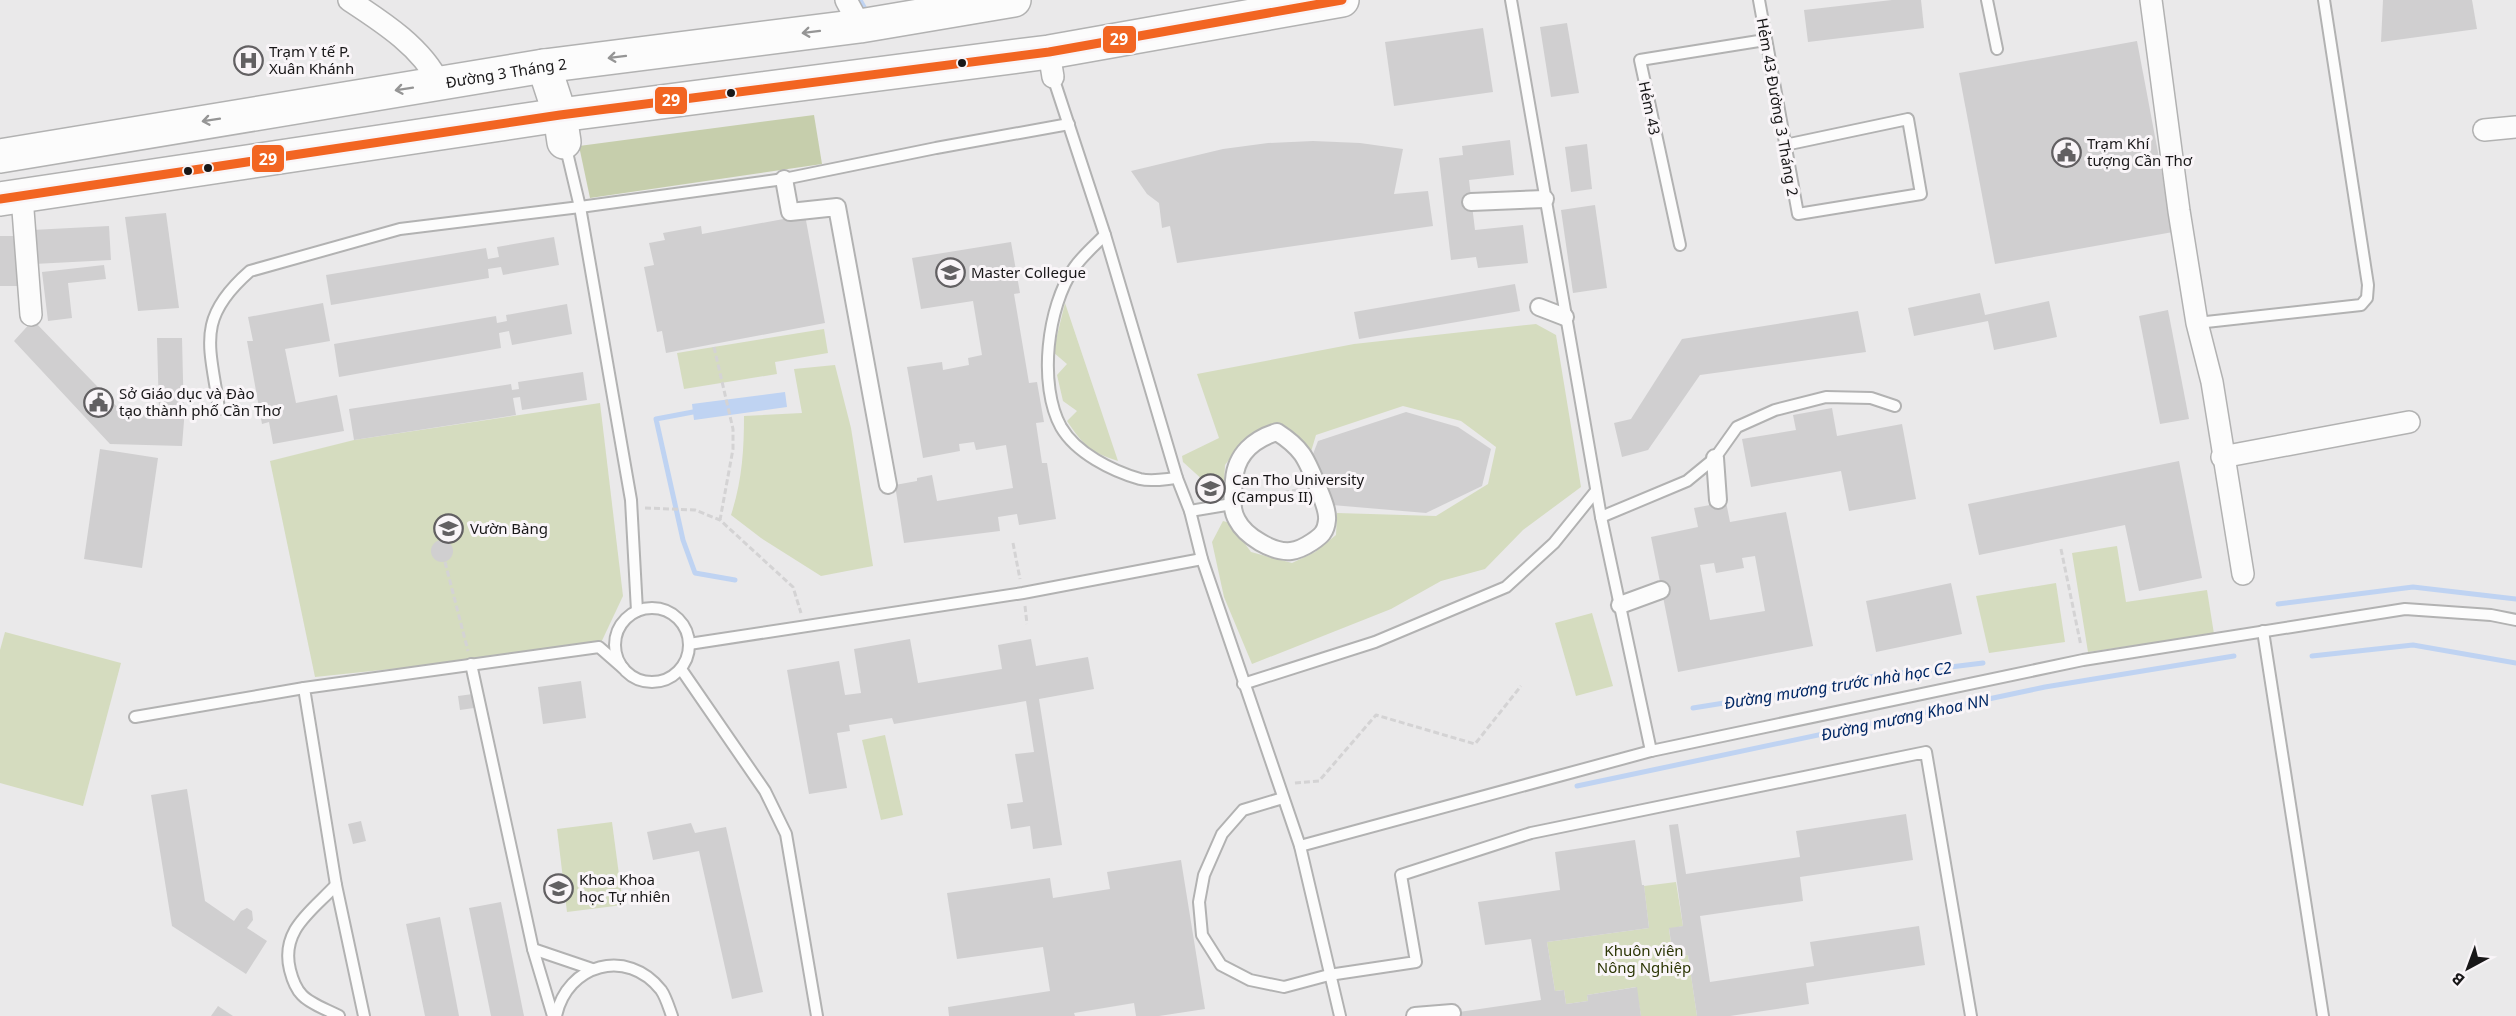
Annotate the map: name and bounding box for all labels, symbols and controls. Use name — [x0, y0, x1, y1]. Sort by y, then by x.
street label: Hẻm 43 Đường 3 Tháng 2 — [1752, 16, 1804, 198]
line badge: 29 — [1102, 25, 1137, 54]
one-way arrow — [801, 27, 821, 38]
text: 29 — [1110, 28, 1128, 50]
place label: Trạm Y tế P. Xuân Khánh — [269, 41, 354, 78]
hospital icon: Trạm Y tế P. Xuân Khánh — [232, 44, 264, 76]
one-way arrow — [608, 52, 628, 63]
street label: Đường 3 Tháng 2 — [444, 53, 568, 92]
unlabelled marker — [956, 57, 968, 69]
street label: Hẻm 43 — [1635, 79, 1665, 137]
one-way arrow — [394, 83, 414, 94]
line badge: 29 — [654, 86, 688, 115]
unlabelled marker — [725, 87, 737, 99]
text: 29 — [662, 89, 680, 111]
one-way arrow — [202, 115, 222, 126]
place label: Trạm Khí tượng Cần Thơ — [2087, 133, 2193, 170]
public building icon: Trạm Khí tượng Cần Thơ — [2050, 136, 2082, 168]
line badge: 29 — [251, 144, 285, 173]
text: 29 — [259, 148, 277, 170]
unlabelled marker — [202, 162, 214, 174]
unlabelled marker — [182, 165, 194, 177]
school or university icon: Master Collegue — [934, 256, 966, 288]
place label: Master Collegue — [971, 262, 1086, 282]
place label: Sở Giáo dục và Đào tạo thành phố Cần Thơ — [119, 383, 281, 420]
public building icon: Sở Giáo dục và Đào tạo thành phố Cần Thơ — [82, 386, 114, 418]
place label: Can Tho University (Campus II) — [1232, 469, 1365, 506]
school or university icon: Can Tho University (Campus II) — [1195, 472, 1227, 504]
school or university icon: Vườn Bàng — [433, 512, 465, 544]
place label: Vườn Bàng — [470, 518, 548, 538]
water label: Đường mương trước nhà học C2 — [1723, 656, 1954, 714]
water label: Đường mương Khoa NN — [1819, 688, 1992, 746]
place label: Khoa Khoa học Tự nhiên — [579, 869, 670, 906]
school or university icon: Khoa Khoa học Tự nhiên — [542, 872, 574, 904]
north arrow — [2438, 938, 2498, 998]
park label: Khuôn viên Nông Nghiệp — [1597, 940, 1691, 977]
text: B — [2447, 968, 2469, 991]

